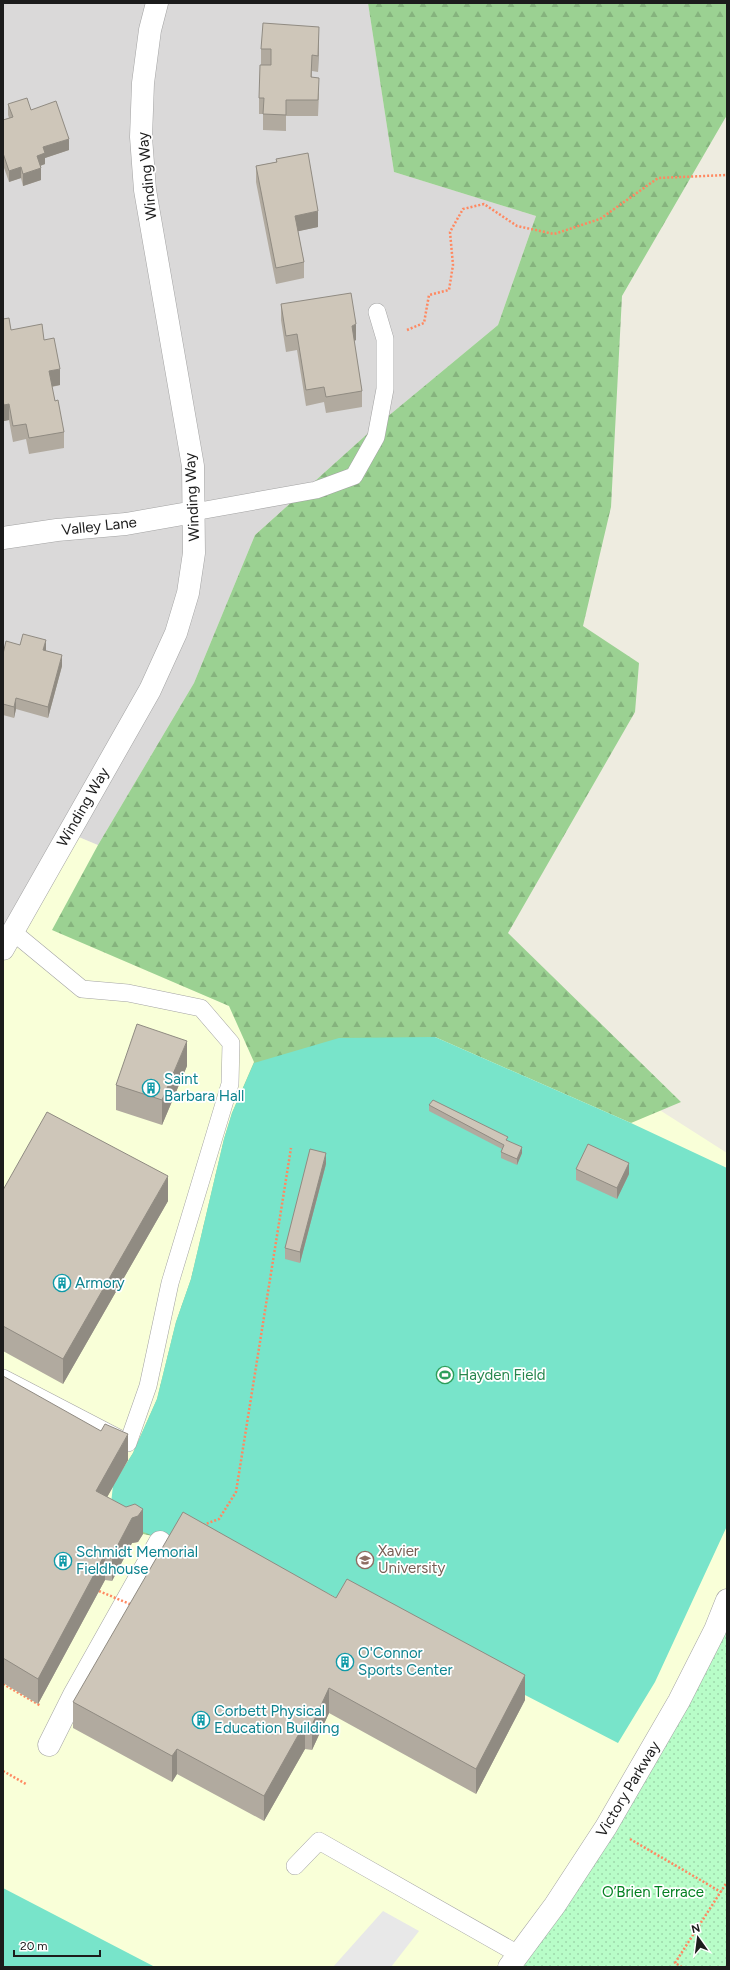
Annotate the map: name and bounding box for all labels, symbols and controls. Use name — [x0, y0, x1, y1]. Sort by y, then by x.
street label: Winding Way — [133, 131, 161, 221]
street label: Winding Way — [181, 452, 203, 542]
street label: Valley Lane — [60, 513, 138, 539]
street label: Winding Way — [53, 764, 113, 850]
place label: Saint Barbara Hall — [164, 1070, 244, 1105]
building icon: Saint Barbara Hall — [141, 1078, 161, 1098]
building icon: Armory — [52, 1273, 72, 1293]
place label: Armory — [75, 1274, 125, 1292]
sports icon: Hayden Field — [435, 1365, 455, 1385]
place label: Hayden Field — [458, 1366, 545, 1384]
place label: Xavier University — [378, 1542, 445, 1577]
place label: Schmidt Memorial Fieldhouse — [76, 1543, 198, 1578]
school or university icon: Xavier University — [355, 1550, 375, 1570]
building icon: Schmidt Memorial Fieldhouse — [53, 1551, 73, 1571]
place label: O'Connor Sports Center — [358, 1644, 452, 1679]
building icon: O'Connor Sports Center — [335, 1652, 355, 1672]
place label: Corbett Physical Education Building — [214, 1702, 340, 1737]
building icon: Corbett Physical Education Building — [191, 1710, 211, 1730]
street label: Victory Parkway — [592, 1738, 664, 1840]
park label: O’Brien Terrace — [602, 1883, 704, 1901]
north arrow — [678, 1918, 718, 1958]
text: N — [690, 1921, 701, 1936]
scale bar — [14, 1932, 100, 1958]
text: 20 m — [20, 1939, 48, 1953]

